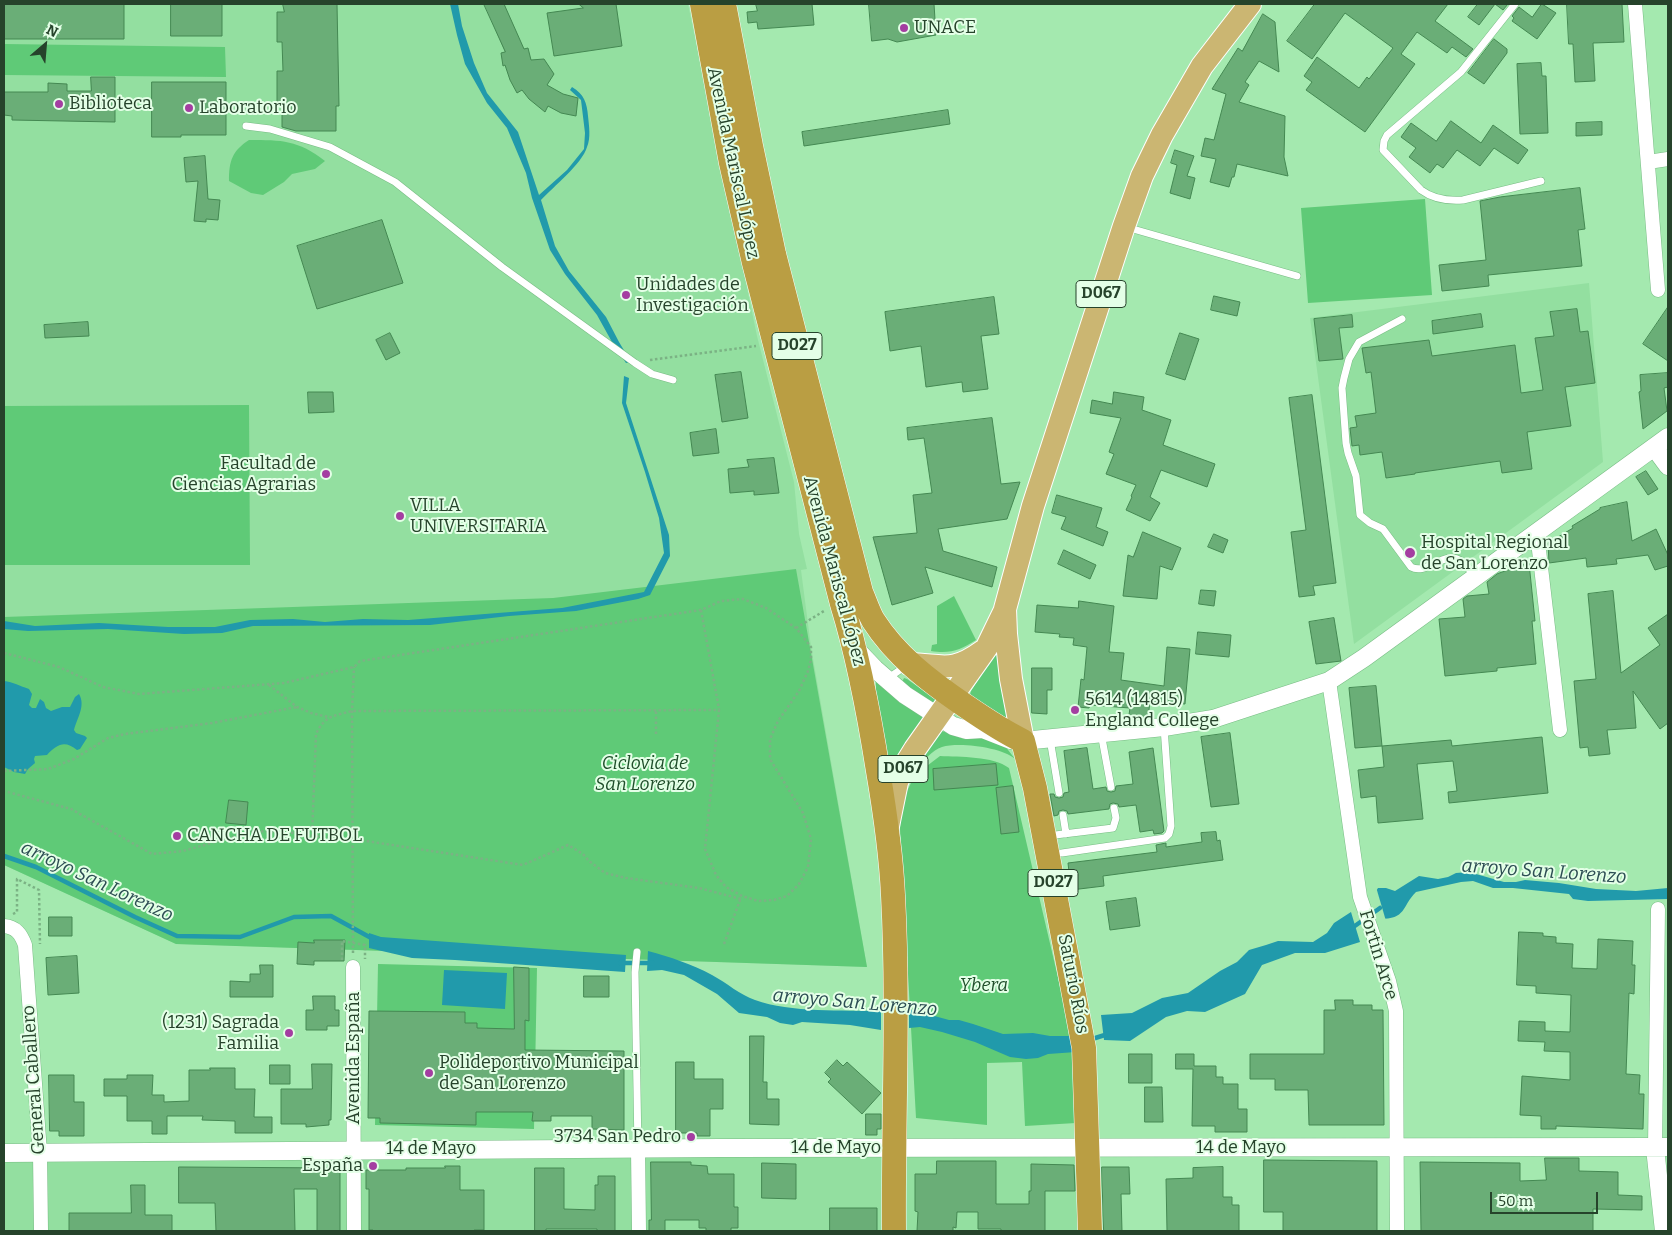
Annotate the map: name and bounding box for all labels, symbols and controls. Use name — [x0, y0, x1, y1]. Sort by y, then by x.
place label: UNACE — [914, 17, 976, 39]
north arrow — [20, 20, 70, 70]
text: N — [43, 21, 61, 41]
marker: UNACE — [898, 22, 910, 34]
street label: Avenida Mariscal López — [702, 65, 764, 261]
place label: Biblioteca — [69, 93, 152, 115]
place label: Laboratorio — [199, 97, 297, 119]
marker: Biblioteca — [53, 98, 65, 110]
marker: Laboratorio — [183, 102, 195, 114]
place label: Unidades de Investigación — [636, 274, 749, 316]
road number: D067 — [1076, 280, 1126, 308]
marker: Unidades de Investigación — [620, 289, 632, 301]
road number: D027 — [772, 332, 822, 360]
place label: Facultad de Ciencias Agrarias — [172, 453, 316, 496]
marker: Facultad de Ciencias Agrarias — [320, 468, 332, 480]
street label: Avenida Mariscal López — [798, 474, 870, 668]
place label: VILLA UNIVERSITARIA — [410, 495, 547, 538]
marker: VILLA UNIVERSITARIA — [394, 510, 406, 522]
place label: Hospital Regional de San Lorenzo — [1421, 532, 1568, 574]
marker: Hospital Regional de San Lorenzo — [1403, 546, 1417, 560]
place label: 5614 (14815) England College — [1085, 689, 1219, 732]
marker: 5614 (14815) England College — [1069, 704, 1081, 716]
park label: Ciclovia de San Lorenzo — [595, 753, 695, 796]
road number: D067 — [878, 756, 928, 782]
place label: CANCHA DE FUTBOL — [187, 825, 362, 847]
marker: CANCHA DE FUTBOL — [171, 830, 183, 842]
water label: arroyo San Lorenzo — [17, 837, 177, 927]
water label: arroyo San Lorenzo — [1461, 855, 1627, 889]
road number: D027 — [1028, 870, 1078, 896]
street label: Fortin Arce — [1354, 907, 1402, 1003]
street label: Saturio Ríos — [1053, 932, 1093, 1036]
park label: Ybera — [960, 975, 1008, 997]
water label: arroyo San Lorenzo — [772, 984, 938, 1022]
street label: Avenida España — [343, 992, 365, 1124]
street label: General Caballero — [18, 1005, 50, 1155]
place label: (1231) Sagrada Familia — [162, 1012, 279, 1054]
marker: (1231) Sagrada Familia — [283, 1027, 295, 1039]
place label: Polideportivo Municipal de San Lorenzo — [439, 1052, 639, 1094]
marker: Polideportivo Municipal de San Lorenzo — [423, 1067, 435, 1079]
place label: 3734 San Pedro — [554, 1126, 681, 1148]
marker: 3734 San Pedro — [685, 1131, 697, 1143]
street label: 14 de Mayo — [791, 1137, 881, 1159]
street label: 14 de Mayo — [1196, 1137, 1286, 1159]
street label: 14 de Mayo — [386, 1138, 476, 1160]
place label: España — [302, 1155, 363, 1177]
marker: España — [367, 1160, 379, 1172]
scale bar — [1492, 1182, 1600, 1214]
text: 50 m — [1498, 1192, 1533, 1210]

